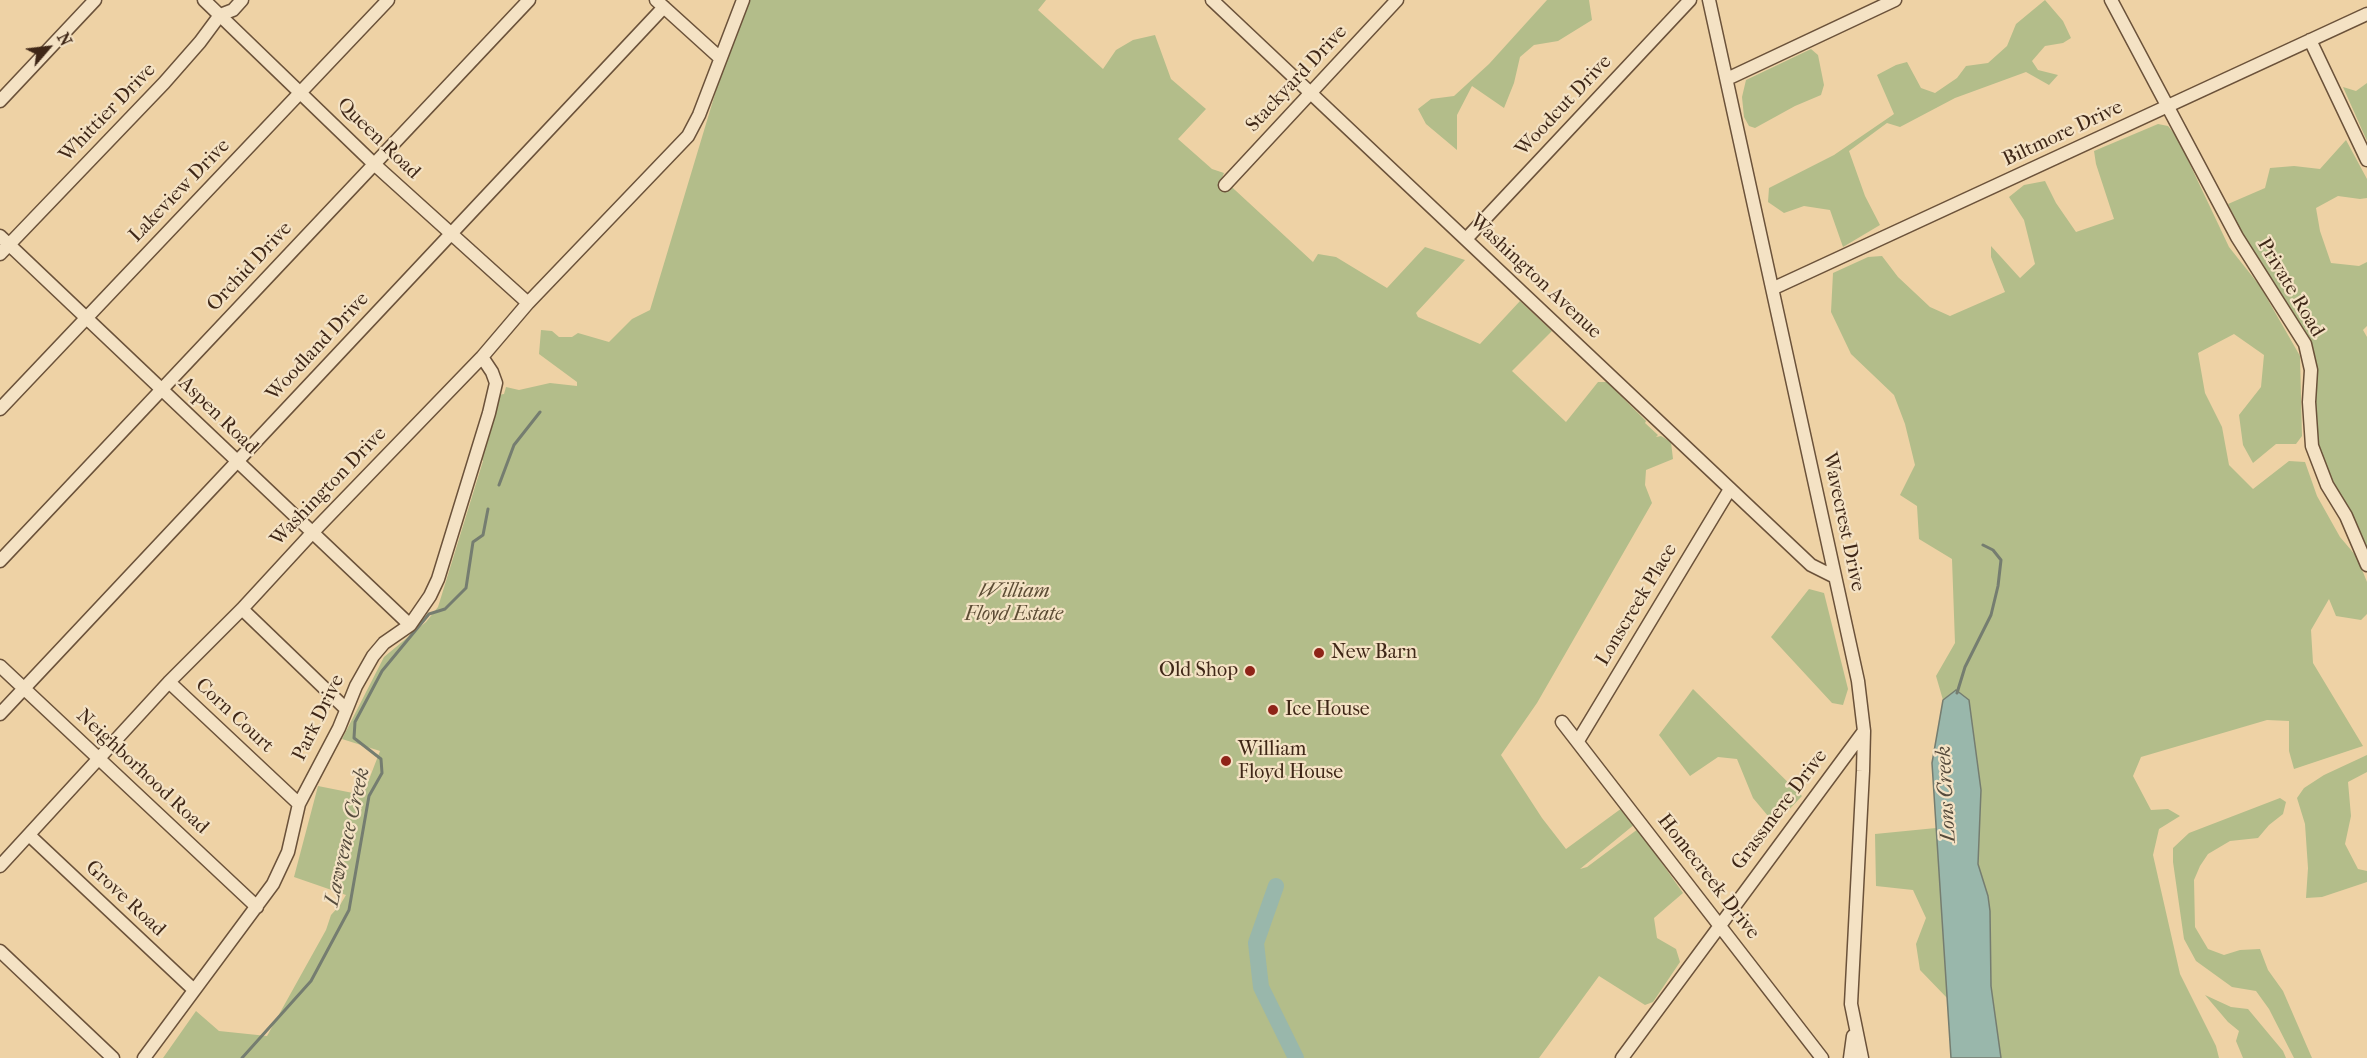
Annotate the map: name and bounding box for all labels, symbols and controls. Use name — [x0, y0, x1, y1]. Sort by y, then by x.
north arrow — [18, 18, 78, 78]
street label: Stackyard Drive — [1241, 20, 1353, 138]
text: N — [53, 29, 76, 49]
street label: Woodcut Drive — [1511, 50, 1617, 162]
street label: Whittier Drive — [55, 59, 161, 167]
street label: Queen Road — [331, 93, 425, 185]
street label: Biltmore Drive — [1999, 96, 2127, 172]
street label: Lakeview Drive — [125, 134, 235, 248]
street label: Washington Avenue — [1464, 210, 1606, 344]
street label: Orchid Drive — [202, 217, 298, 317]
street label: Private Road — [2251, 234, 2329, 342]
street label: Woodland Drive — [262, 288, 374, 406]
street label: Aspen Road — [173, 372, 263, 460]
street label: Washington Drive — [266, 422, 392, 552]
street label: Wavecrest Drive — [1817, 450, 1869, 594]
street label: Lonscreek Place — [1591, 540, 1683, 670]
park label: William Floyd Estate — [965, 580, 1063, 627]
place label: New Barn — [1331, 641, 1417, 665]
marker: New Barn — [1312, 646, 1326, 660]
place label: Old Shop — [1159, 659, 1238, 683]
marker: Old Shop — [1243, 664, 1257, 678]
street label: Park Drive — [288, 671, 350, 765]
street label: Corn Court — [190, 674, 278, 758]
place label: Ice House — [1285, 698, 1370, 722]
marker: Ice House — [1266, 703, 1280, 717]
street label: Neighborhood Road — [71, 704, 213, 840]
place label: William Floyd House — [1238, 738, 1343, 785]
street label: Grassmere Drive — [1727, 745, 1833, 875]
water label: Lons Creek — [1932, 745, 1962, 843]
marker: William Floyd House — [1219, 754, 1233, 768]
water label: Lawrence Creek — [320, 765, 376, 909]
street label: Homecreek Drive — [1652, 810, 1764, 944]
street label: Grove Road — [80, 856, 170, 942]

